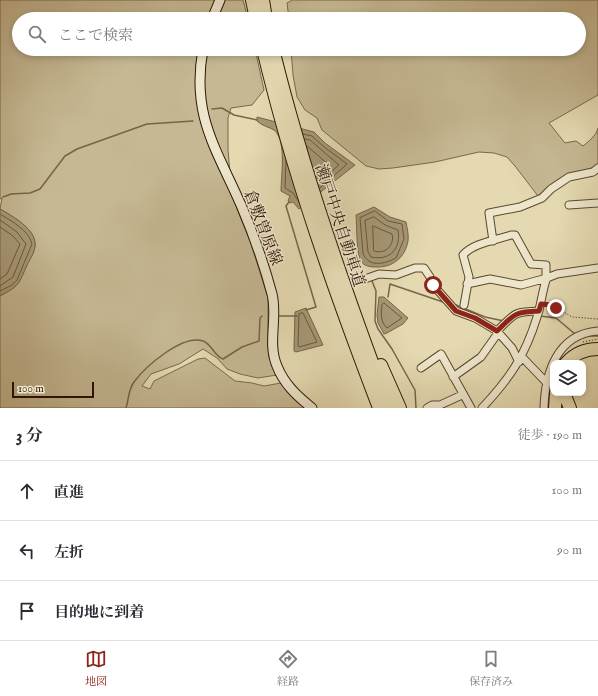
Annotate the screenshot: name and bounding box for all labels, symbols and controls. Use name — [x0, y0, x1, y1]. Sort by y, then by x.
search box — [12, 12, 586, 56]
icon: search — [26, 23, 48, 45]
text: ここで検索 — [58, 26, 133, 45]
street label: 瀬戸中央自動車道 — [310, 162, 368, 290]
street label: 倉敷曽原線 — [238, 187, 286, 269]
route start — [424, 276, 442, 294]
route end — [547, 299, 565, 317]
map controls — [550, 360, 586, 396]
button: layers — [550, 360, 586, 396]
scale bar — [12, 380, 94, 399]
text: 100 m — [18, 382, 44, 396]
text: 3 分 — [16, 426, 43, 447]
text: 徒歩 · 190 m — [518, 427, 582, 444]
icon: ahead — [16, 480, 38, 502]
text: 100 m — [552, 482, 582, 499]
text: 直進 — [54, 483, 84, 502]
icon: left — [16, 540, 38, 562]
text: 90 m — [557, 542, 582, 559]
text: 左折 — [54, 543, 84, 562]
icon: arrive — [16, 600, 38, 622]
text: 目的地に到着 — [54, 603, 144, 622]
tab: 地図 — [85, 648, 107, 689]
tab: 経路 — [277, 648, 299, 689]
tab: 保存済み — [469, 648, 513, 689]

